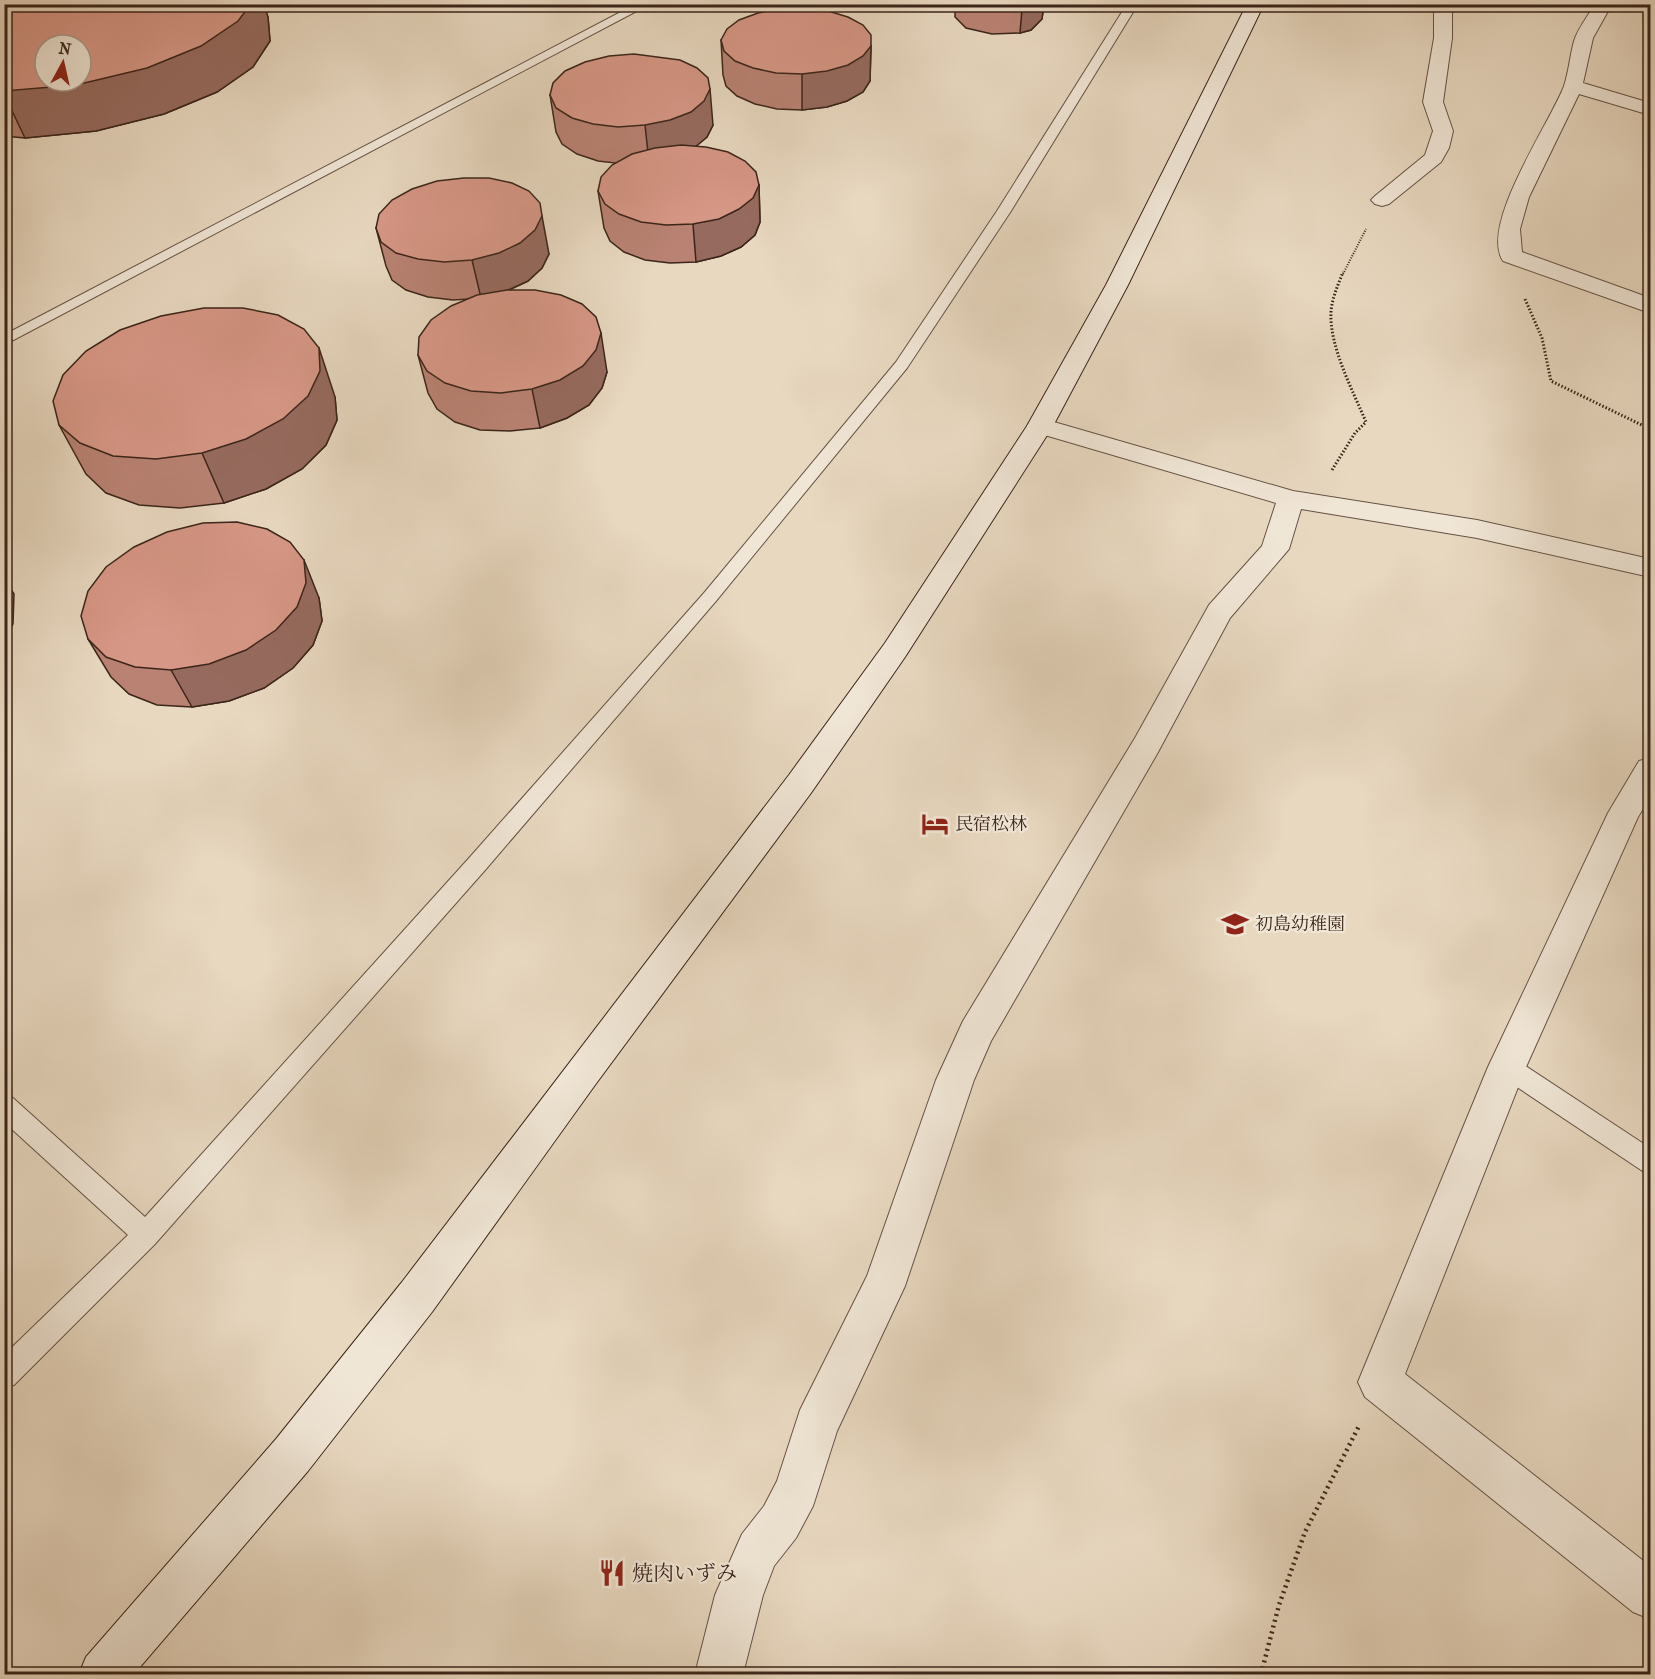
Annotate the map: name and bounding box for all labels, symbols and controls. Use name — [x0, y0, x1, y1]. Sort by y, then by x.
north arrow — [33, 33, 93, 93]
text: N — [58, 38, 73, 59]
hotel icon: 民宿松林 — [920, 809, 950, 839]
place label: 民宿松林 — [955, 814, 1027, 835]
school or university icon: 初島幼稚園 — [1220, 909, 1250, 939]
place label: 初島幼稚園 — [1255, 914, 1345, 935]
restaurant icon: 焼肉いずみ — [597, 1558, 627, 1588]
place label: 焼肉いずみ — [632, 1561, 737, 1585]

